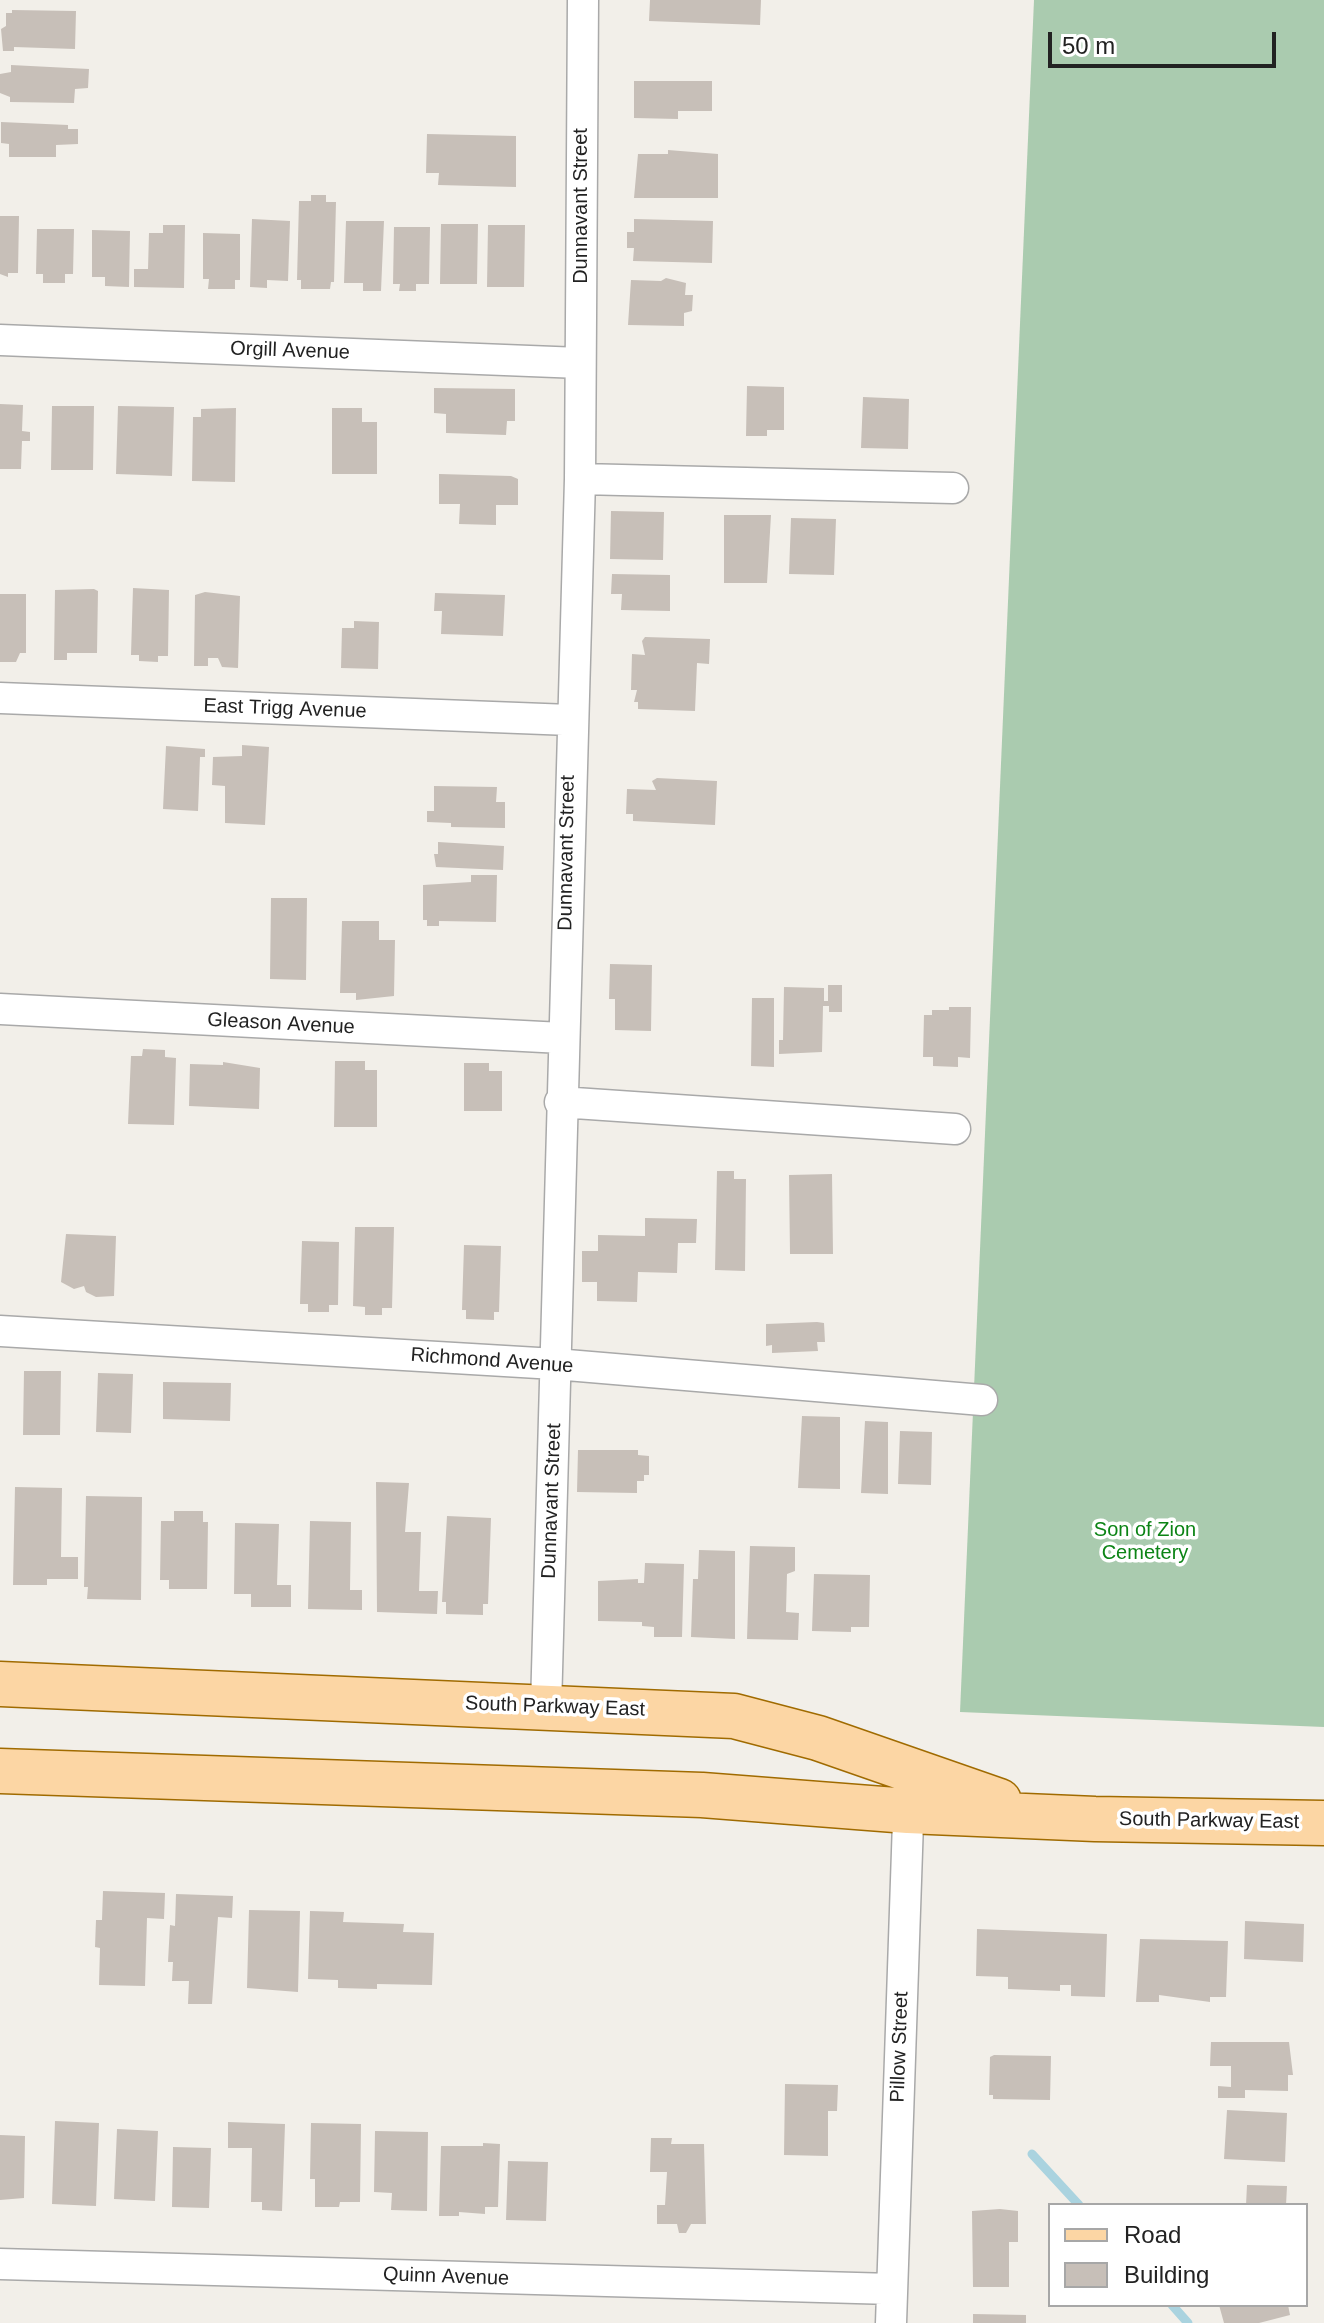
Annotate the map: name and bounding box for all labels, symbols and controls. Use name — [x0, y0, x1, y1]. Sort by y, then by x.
scale bar — [1052, 16, 1280, 66]
text: 50 m — [1062, 32, 1115, 59]
street label: Dunnavant Street — [569, 128, 593, 284]
street label: Orgill Avenue — [230, 337, 350, 365]
street label: East Trigg Avenue — [203, 694, 367, 724]
street label: Dunnavant Street — [554, 775, 580, 931]
street label: Gleason Avenue — [207, 1008, 355, 1040]
street label: Richmond Avenue — [410, 1343, 574, 1379]
street label: Dunnavant Street — [537, 1423, 567, 1579]
park label: Son of Zion Cemetery — [1094, 1518, 1196, 1565]
street label: South Parkway East — [465, 1692, 645, 1722]
street label: South Parkway East — [1119, 1807, 1299, 1835]
street label: Pillow Street — [886, 1991, 914, 2103]
legend — [1048, 2203, 1308, 2307]
text: Road — [1124, 2221, 1181, 2248]
text: Building — [1124, 2261, 1209, 2288]
street label: Quinn Avenue — [382, 2263, 510, 2291]

